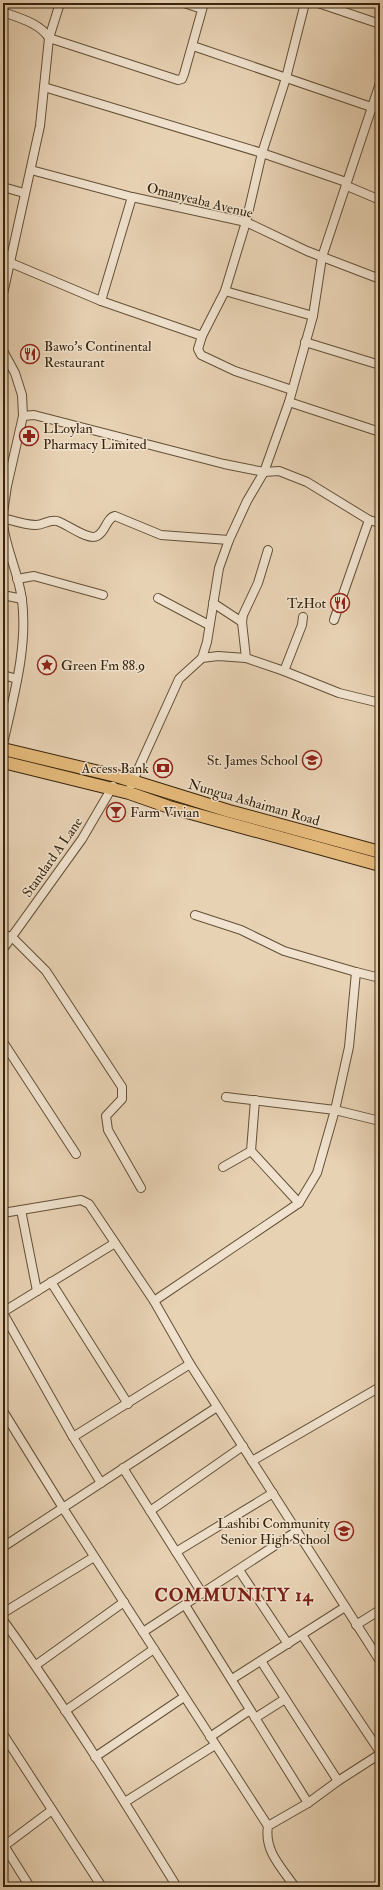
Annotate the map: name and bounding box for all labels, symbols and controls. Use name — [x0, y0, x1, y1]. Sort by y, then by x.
street label: Omanyeaba Avenue — [145, 179, 255, 223]
place label: Bawo's Continental Restaurant — [44, 338, 152, 371]
restaurant icon: Bawo's Continental Restaurant — [19, 343, 41, 365]
place label: LLoylan Pharmacy Limited — [43, 420, 147, 454]
pharmacy icon: LLoylan Pharmacy Limited — [18, 425, 40, 447]
restaurant icon: TzHot — [329, 592, 351, 614]
place label: TzHot — [287, 595, 326, 612]
place icon: Green Fm 88.9 — [36, 654, 58, 676]
place label: Green Fm 88.9 — [61, 657, 145, 674]
school or university icon: St. James School — [301, 749, 323, 771]
place label: St. James School — [207, 752, 298, 769]
bank icon: Access Bank — [152, 757, 174, 779]
place label: Access Bank — [81, 760, 149, 777]
street label: Nungua Ashaiman Road — [186, 776, 322, 829]
bar icon: Farm Vivian — [105, 801, 127, 823]
place label: Farm Vivian — [130, 804, 199, 821]
street label: Standard A Lane — [19, 814, 86, 901]
place label: Lashibi Community Senior High School — [217, 1515, 331, 1548]
school or university icon: Lashibi Community Senior High School — [333, 1520, 355, 1542]
district label: COMMUNITY 14 — [155, 1584, 314, 1607]

